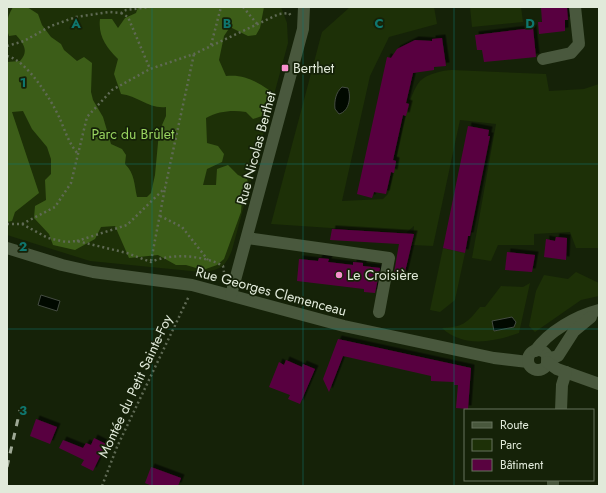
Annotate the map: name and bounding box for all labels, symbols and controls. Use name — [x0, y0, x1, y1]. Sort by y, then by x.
text: A — [70, 14, 81, 33]
text: B — [223, 14, 232, 33]
text: C — [374, 14, 384, 33]
text: D — [525, 14, 535, 33]
place label: Berthet — [293, 58, 335, 78]
marker: Berthet — [280, 63, 290, 73]
text: 1 — [20, 73, 26, 92]
street label: Rue Nicolas Berthet — [231, 89, 281, 207]
park label: Parc du Brûlet — [92, 124, 175, 144]
text: 2 — [19, 237, 27, 256]
street label: Rue Georges Clemenceau — [193, 261, 349, 321]
place label: Le Croisière — [347, 265, 418, 285]
marker: Le Croisière — [334, 270, 344, 280]
street label: Montée du Petit Sainte-Foy — [93, 310, 177, 461]
text: 3 — [19, 401, 27, 420]
legend — [464, 409, 594, 481]
text: Route — [500, 416, 529, 434]
text: Parc — [500, 436, 522, 454]
text: Bâtiment — [500, 456, 543, 474]

